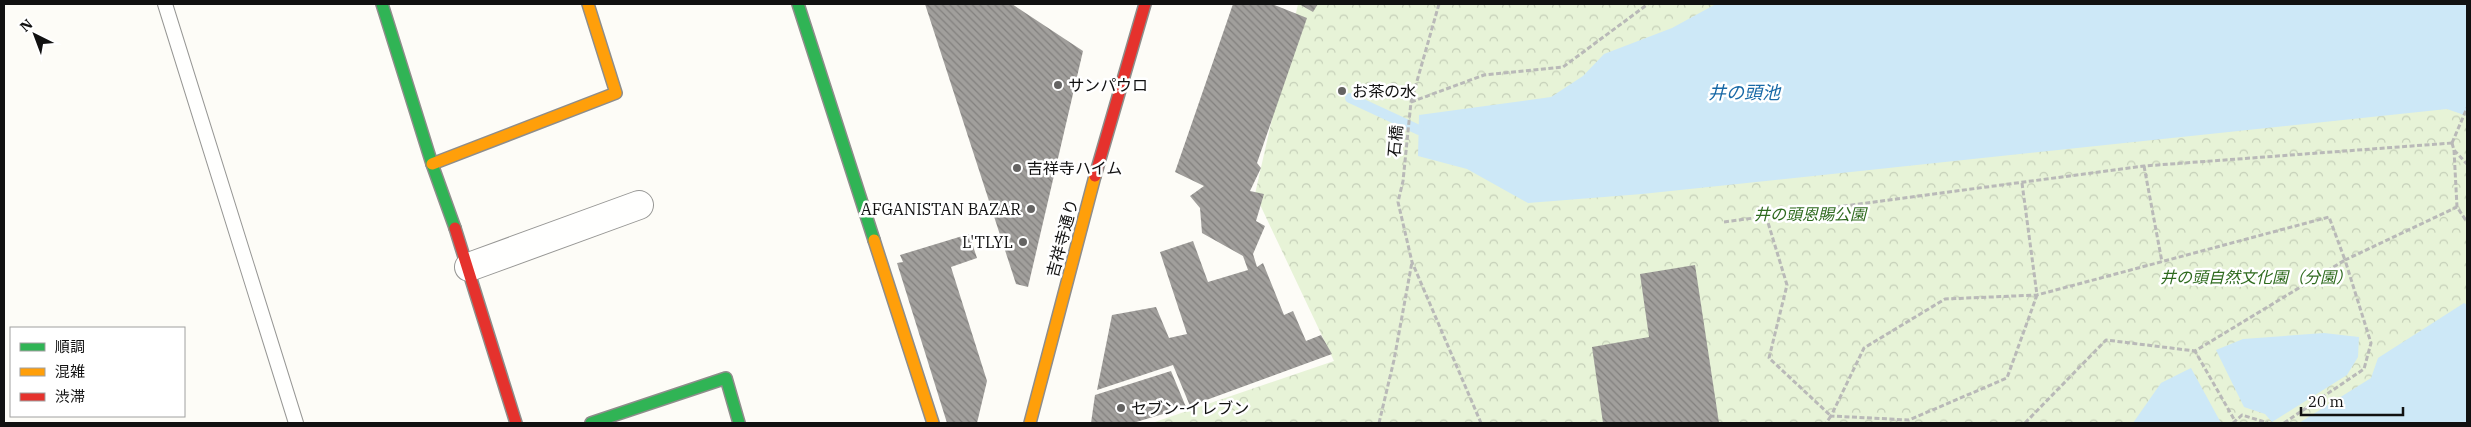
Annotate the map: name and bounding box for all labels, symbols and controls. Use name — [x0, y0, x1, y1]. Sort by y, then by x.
north arrow — [10, 10, 60, 60]
text: N — [16, 15, 36, 36]
place label: サンパウロ — [1068, 75, 1148, 95]
marker: サンパウロ — [1052, 79, 1064, 91]
place label: お茶の水 — [1352, 81, 1416, 101]
water label: 井の頭池 — [1708, 81, 1782, 104]
marker: お茶の水 — [1336, 85, 1348, 97]
street label: 石橋 — [1384, 124, 1406, 158]
place label: 吉祥寺ハイム — [1027, 158, 1122, 178]
marker: 吉祥寺ハイム — [1011, 162, 1023, 174]
street label: 吉祥寺通り — [1042, 197, 1082, 279]
place label: AFGANISTAN BAZAR — [861, 199, 1021, 219]
marker: AFGANISTAN BAZAR — [1025, 203, 1037, 215]
park label: 井の頭恩賜公園 — [1754, 204, 1868, 224]
place label: L'TLYL — [962, 232, 1013, 252]
marker: L'TLYL — [1017, 236, 1029, 248]
park label: 井の頭自然文化園（分園） — [2160, 267, 2352, 287]
legend — [10, 327, 185, 417]
text: 順調 — [55, 337, 85, 356]
text: 混雑 — [55, 362, 85, 381]
scale bar — [2301, 384, 2404, 416]
text: 渋滞 — [55, 387, 85, 406]
text: 20 m — [2308, 392, 2344, 411]
place label: セブン-イレブン — [1131, 398, 1249, 418]
marker: セブン-イレブン — [1115, 402, 1127, 414]

